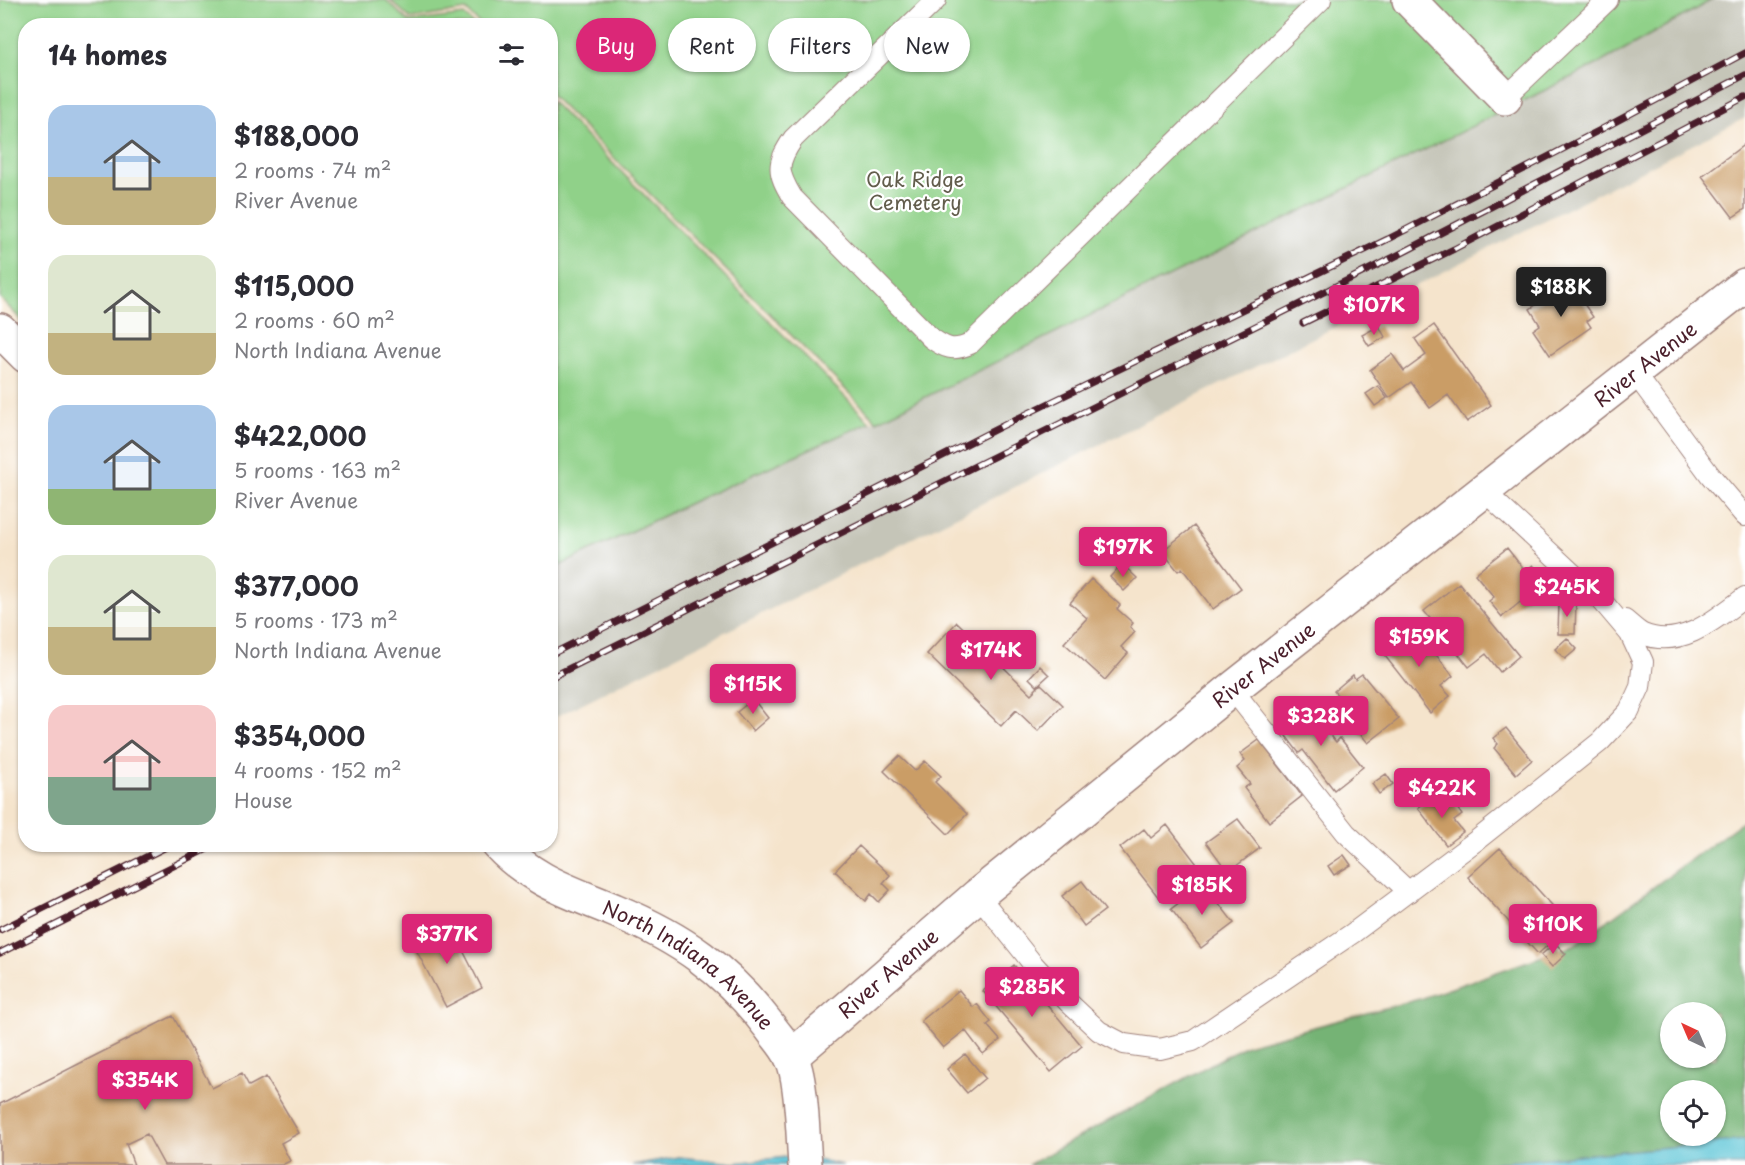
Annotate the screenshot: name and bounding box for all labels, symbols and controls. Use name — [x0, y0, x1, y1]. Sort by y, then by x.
chip: Buy — [576, 18, 656, 72]
chip: Rent — [668, 18, 756, 72]
chip: Filters — [768, 18, 872, 72]
chip: New — [884, 18, 970, 72]
text: 14 homes — [48, 35, 167, 74]
icon: filters — [495, 38, 528, 71]
text: $188,000 — [234, 116, 359, 155]
icon: home — [96, 129, 168, 201]
text: 2 rooms · 74 m² — [234, 155, 391, 185]
park label: Oak Ridge Cemetery — [866, 164, 964, 217]
text: River Avenue — [234, 185, 358, 215]
text: $115,000 — [234, 266, 354, 305]
pin: $188K — [1519, 267, 1603, 318]
text: $188K — [1530, 271, 1592, 301]
icon: home — [96, 279, 168, 351]
pin: $107K — [1332, 285, 1416, 336]
text: $107K — [1343, 289, 1405, 319]
text: 2 rooms · 60 m² — [234, 305, 395, 335]
street label: River Avenue — [1587, 314, 1703, 414]
text: North Indiana Avenue — [234, 335, 442, 365]
text: $422,000 — [234, 416, 366, 455]
icon: home — [96, 429, 168, 501]
text: 5 rooms · 163 m² — [234, 455, 401, 485]
text: River Avenue — [234, 485, 358, 515]
pin: $197K — [1081, 527, 1165, 578]
text: $197K — [1093, 531, 1153, 561]
text: $377,000 — [234, 566, 359, 605]
pin: $245K — [1525, 567, 1609, 618]
text: $245K — [1534, 571, 1600, 601]
icon: home — [96, 579, 168, 651]
text: 5 rooms · 173 m² — [234, 605, 398, 635]
street label: River Avenue — [1205, 614, 1321, 715]
pin: $159K — [1377, 617, 1461, 668]
text: $159K — [1389, 621, 1449, 651]
pin: $174K — [949, 630, 1033, 681]
text: $174K — [960, 634, 1022, 664]
text: North Indiana Avenue — [234, 635, 442, 665]
pin: $115K — [711, 664, 795, 715]
text: $115K — [724, 668, 782, 698]
pin: $328K — [1279, 696, 1363, 747]
text: $328K — [1287, 700, 1355, 730]
text: $354,000 — [234, 716, 365, 755]
icon: home — [96, 729, 168, 801]
text: 4 rooms · 152 m² — [234, 755, 402, 785]
pin: $422K — [1400, 768, 1484, 819]
text: $422K — [1408, 772, 1476, 802]
text: House — [234, 785, 293, 815]
pin: $185K — [1160, 865, 1244, 916]
text: $185K — [1171, 869, 1233, 899]
street label: North Indiana Avenue — [598, 892, 782, 1036]
pin: $110K — [1511, 904, 1595, 955]
text: $110K — [1523, 908, 1583, 938]
pin: $377K — [405, 914, 489, 965]
text: $377K — [416, 918, 478, 948]
street label: River Avenue — [831, 921, 945, 1025]
pin: $285K — [990, 967, 1074, 1018]
text: $285K — [999, 971, 1065, 1001]
north arrow — [1660, 1002, 1726, 1068]
map controls — [1660, 1002, 1726, 1146]
pin: $354K — [103, 1060, 187, 1111]
text: $354K — [112, 1064, 178, 1094]
button: locate — [1660, 1080, 1726, 1146]

